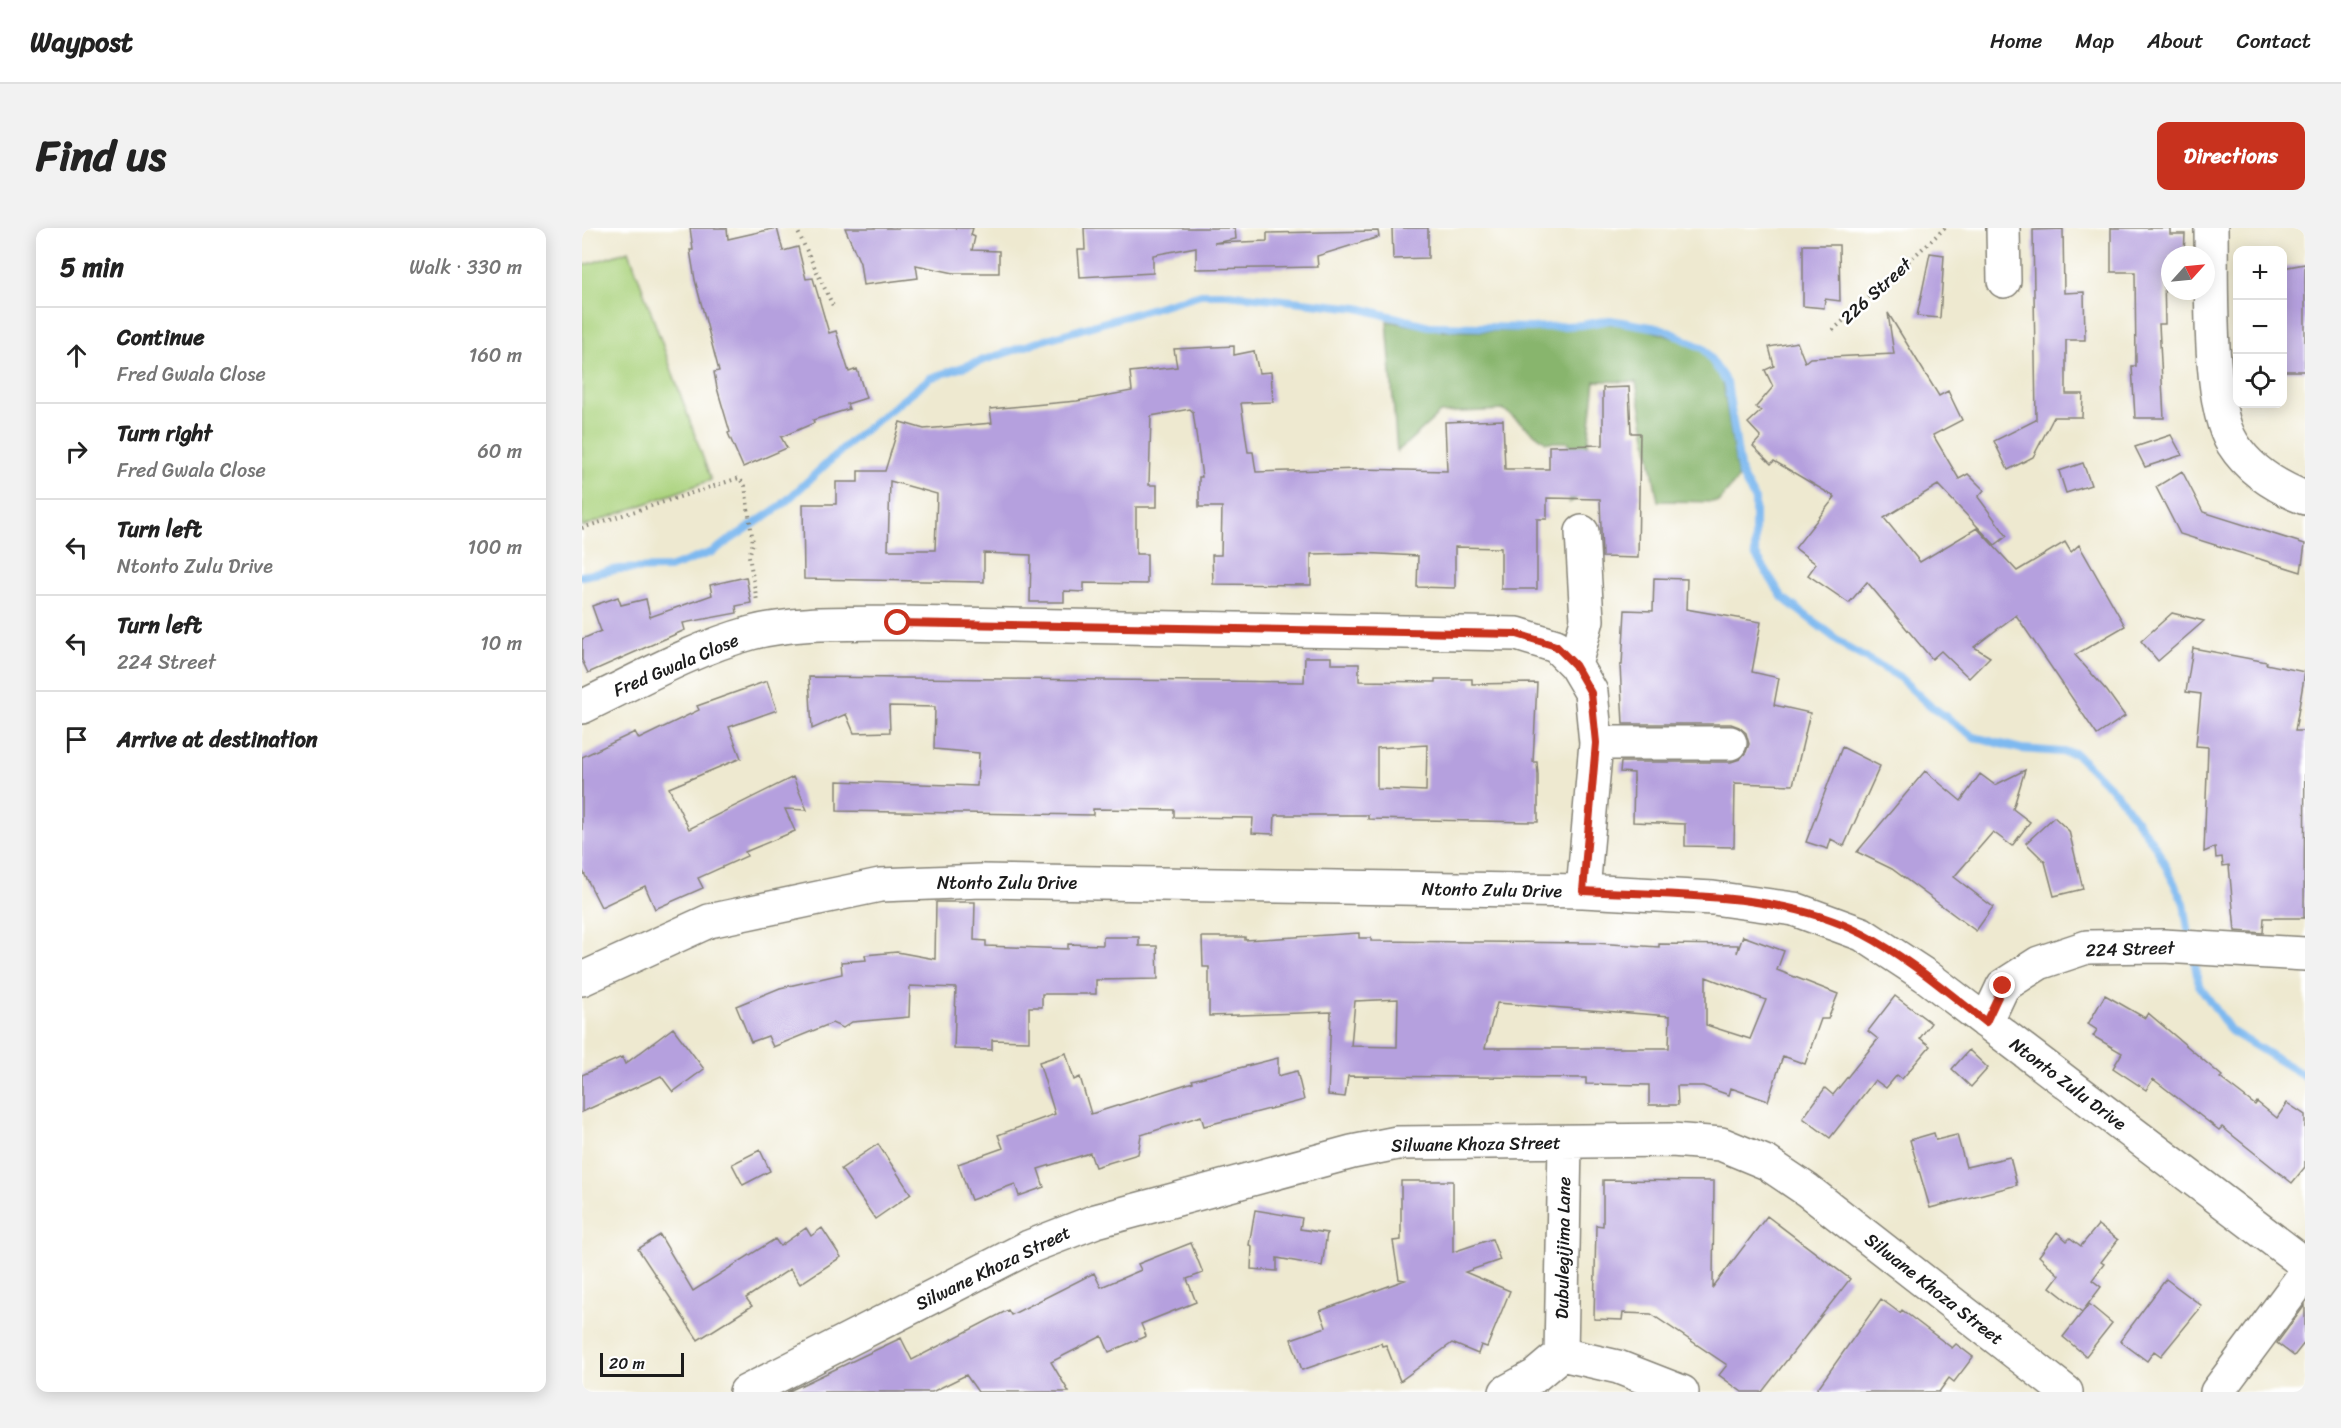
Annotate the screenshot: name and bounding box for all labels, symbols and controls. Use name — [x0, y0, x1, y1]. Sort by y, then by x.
text: Waypost — [30, 17, 133, 66]
text: Home — [1990, 22, 2042, 60]
text: Map — [2075, 22, 2114, 60]
text: About — [2147, 22, 2204, 60]
text: Contact — [2237, 22, 2311, 60]
text: Find us — [36, 119, 166, 193]
button: Directions — [2157, 122, 2305, 190]
text: 5 min — [60, 244, 124, 290]
north arrow — [2161, 246, 2215, 300]
map controls — [2233, 246, 2287, 408]
button: + — [2233, 246, 2287, 300]
street label: 226 Street — [1833, 249, 1920, 332]
text: Walk · 330 m — [409, 250, 522, 285]
button: − — [2233, 300, 2287, 354]
text: Continue — [117, 318, 205, 357]
text: 160 m — [469, 338, 522, 373]
icon: ahead — [60, 339, 93, 372]
button: locate — [2233, 354, 2287, 408]
text: Fred Gwala Close — [117, 357, 266, 392]
text: Turn right — [117, 414, 212, 453]
text: 60 m — [477, 434, 522, 469]
icon: right — [60, 435, 93, 468]
text: Fred Gwala Close — [117, 453, 266, 488]
text: Turn left — [117, 510, 202, 549]
text: 100 m — [468, 530, 522, 565]
icon: left — [60, 531, 93, 564]
text: Ntonto Zulu Drive — [117, 549, 273, 584]
text: Turn left — [117, 606, 202, 645]
route start — [884, 609, 910, 635]
street label: Fred Gwala Close — [608, 624, 744, 706]
text: 10 m — [480, 626, 522, 661]
icon: left — [60, 627, 93, 660]
text: 224 Street — [117, 645, 216, 680]
text: Arrive at destination — [117, 720, 318, 759]
icon: arrive — [60, 723, 93, 756]
street label: Ntonto Zulu Drive — [937, 867, 1077, 899]
street label: Ntonto Zulu Drive — [1422, 873, 1563, 907]
street label: 224 Street — [2085, 931, 2176, 967]
route end — [1989, 972, 2015, 998]
street label: Ntonto Zulu Drive — [2002, 1029, 2134, 1139]
street label: Silwane Khoza Street — [1391, 1127, 1561, 1161]
street label: Dubulegijima Lane — [1546, 1176, 1580, 1320]
street label: Silwane Khoza Street — [910, 1216, 1076, 1320]
street label: Silwane Khoza Street — [1857, 1224, 2011, 1354]
text: 20 m — [609, 1349, 645, 1378]
scale bar — [600, 1350, 684, 1378]

